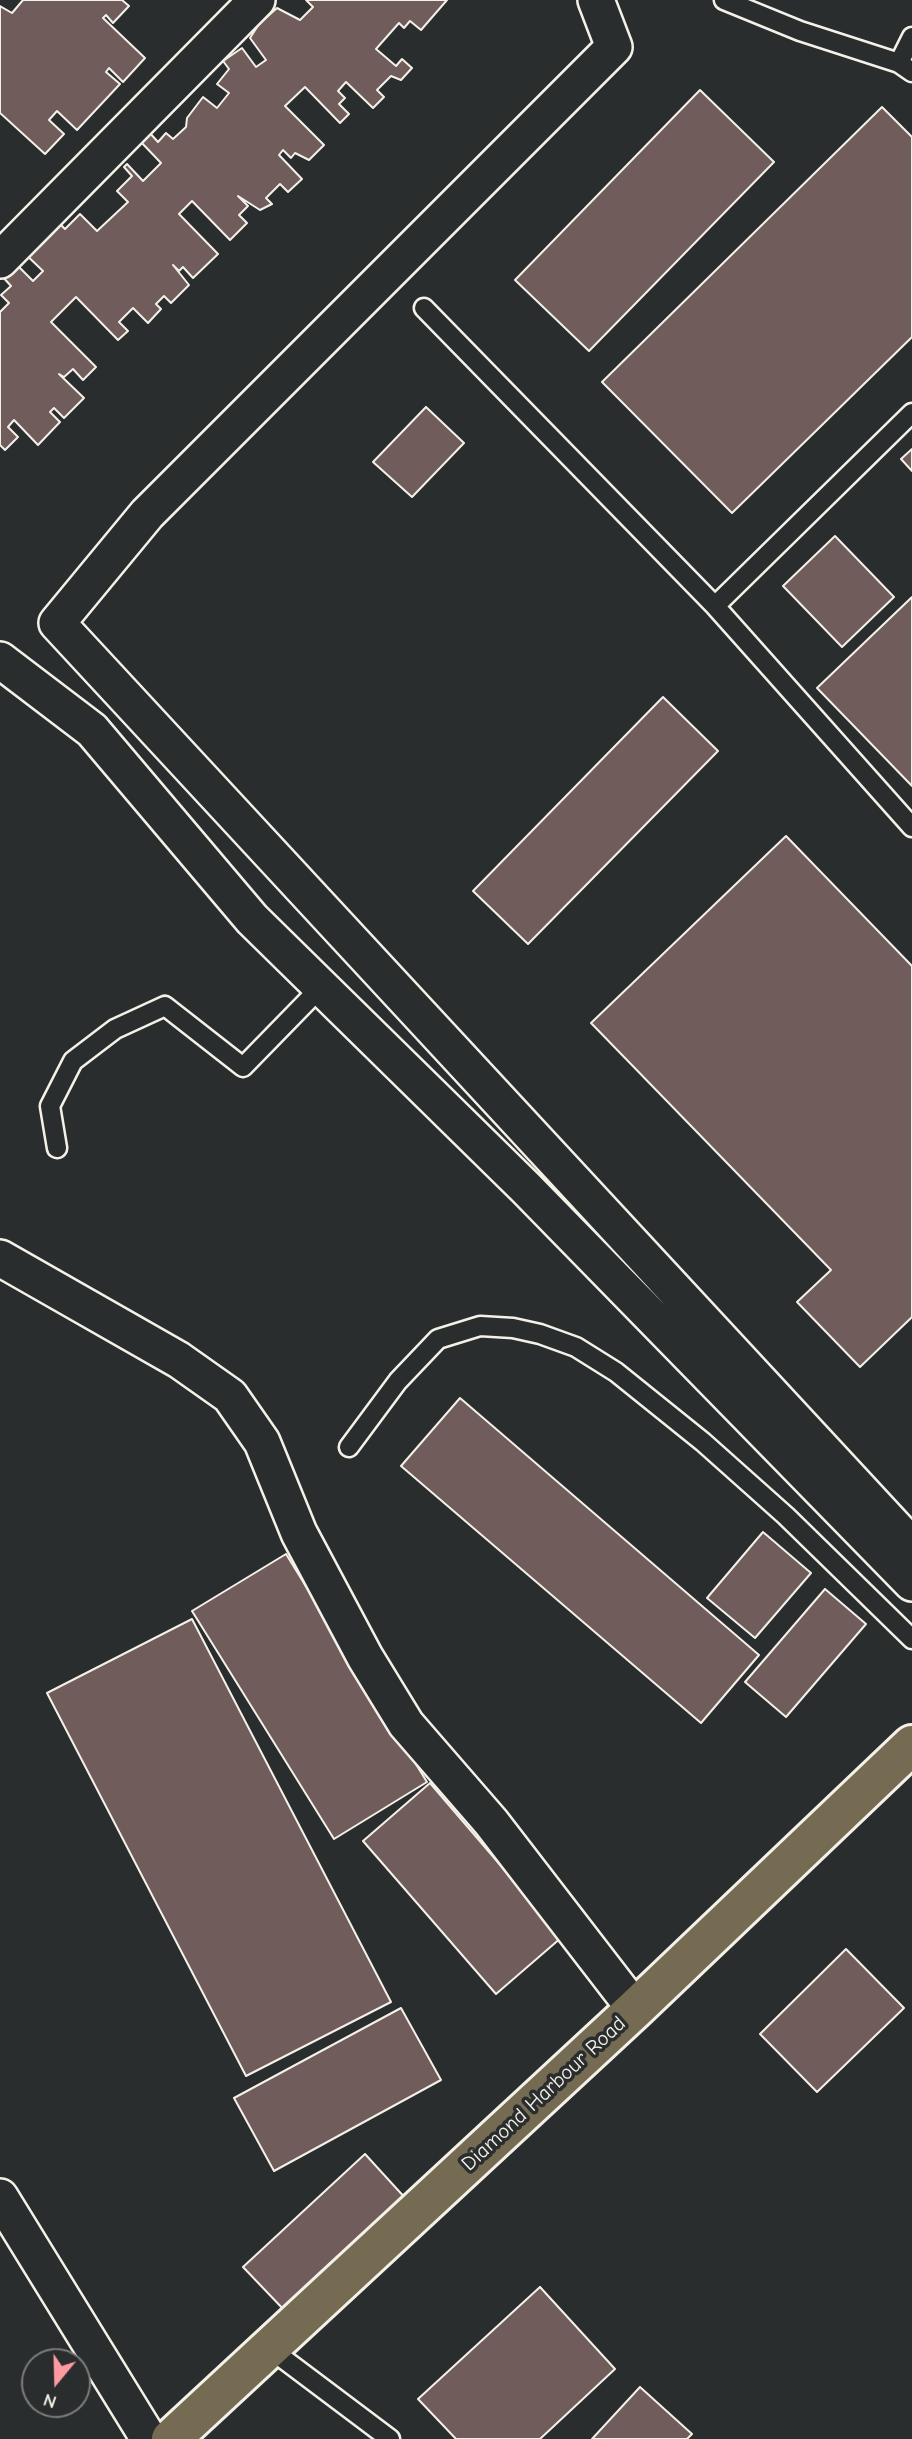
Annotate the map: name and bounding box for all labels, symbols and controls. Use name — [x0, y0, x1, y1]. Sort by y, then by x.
street label: Diamond Harbour Road — [457, 2011, 631, 2177]
north arrow — [21, 2348, 91, 2418]
text: N — [40, 2389, 59, 2413]

